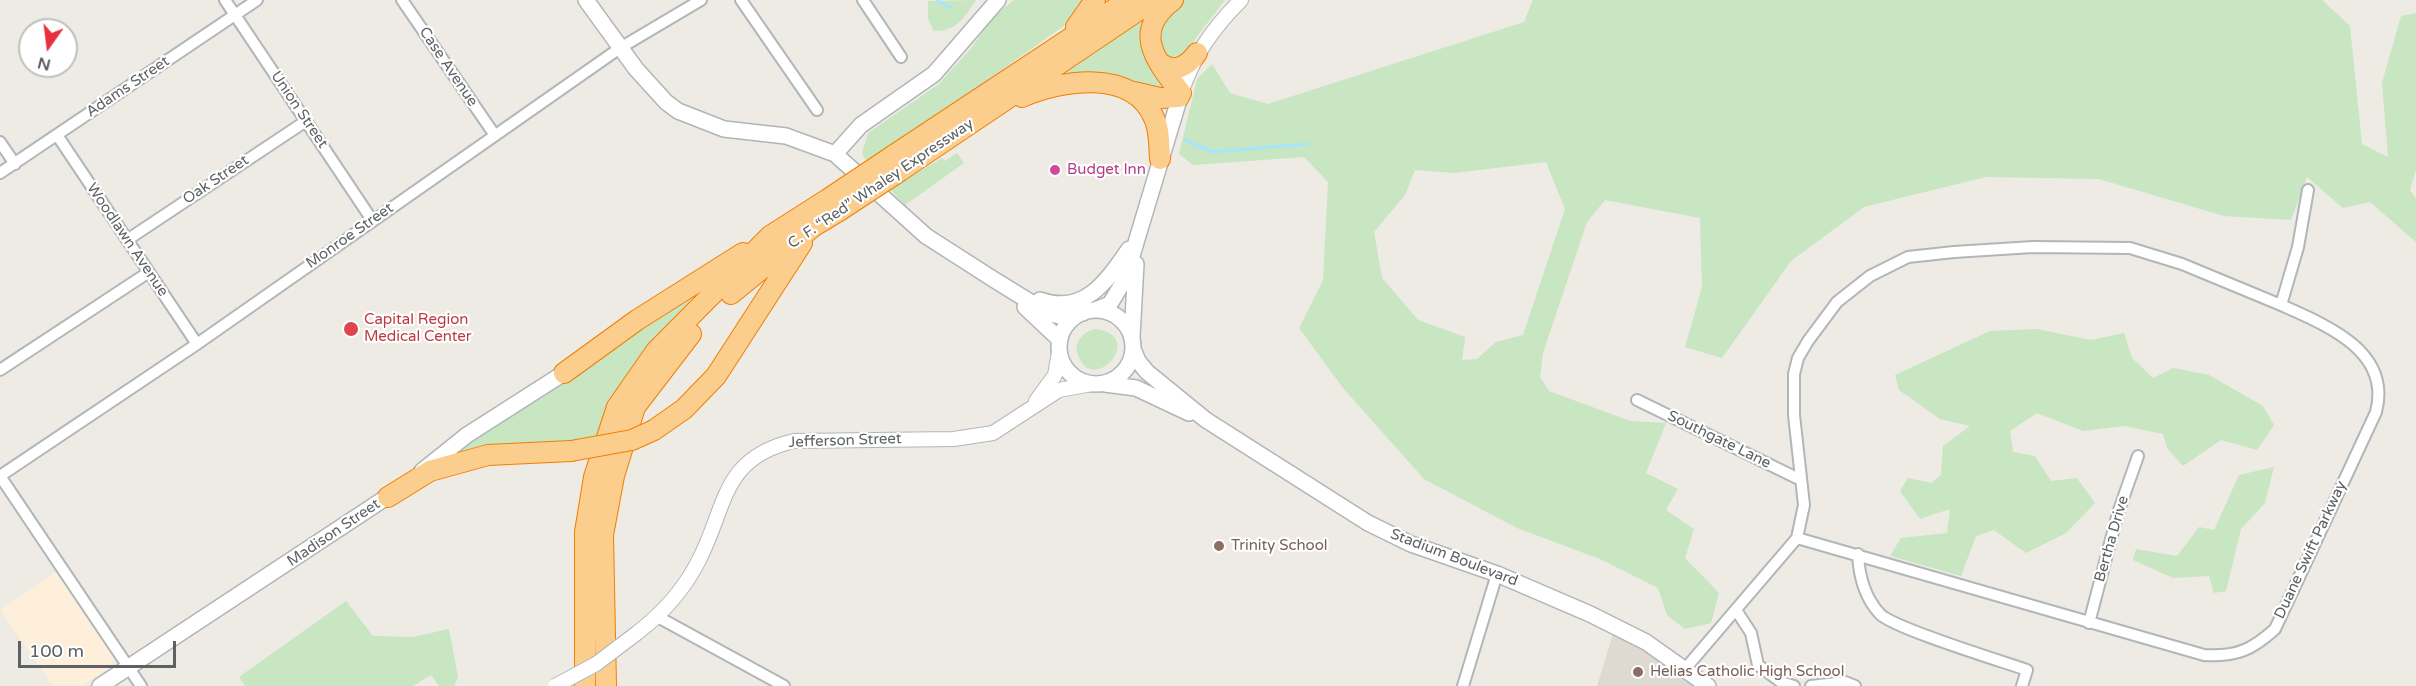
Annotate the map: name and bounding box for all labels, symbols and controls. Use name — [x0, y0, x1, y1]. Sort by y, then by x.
north arrow — [18, 18, 78, 78]
street label: Case Avenue — [415, 24, 481, 110]
text: N — [35, 52, 53, 75]
street label: Adams Street — [83, 53, 173, 121]
street label: Union Street — [267, 68, 331, 152]
street label: C. F. “Red” Whaley Expressway — [785, 115, 977, 253]
street label: Oak Street — [180, 151, 252, 209]
place label: Budget Inn — [1067, 161, 1146, 179]
marker: Budget Inn — [1048, 163, 1062, 177]
street label: Woodlawn Avenue — [82, 180, 172, 300]
street label: Monroe Street — [303, 199, 397, 273]
place label: Capital Region Medical Center — [364, 311, 472, 346]
marker: Capital Region Medical Center — [342, 320, 360, 338]
street label: Southgate Lane — [1664, 407, 1774, 473]
street label: Jefferson Street — [788, 430, 902, 452]
street label: Duane Swift Parkway — [2271, 478, 2351, 622]
street label: Bertha Drive — [2091, 494, 2133, 584]
street label: Madison Street — [284, 495, 384, 571]
street label: Stadium Boulevard — [1388, 525, 1520, 591]
place label: Trinity School — [1231, 537, 1328, 555]
marker: Trinity School — [1212, 539, 1226, 553]
scale bar — [21, 629, 178, 667]
text: 100 m — [29, 640, 84, 662]
place label: Helias Catholic High School — [1650, 663, 1844, 681]
marker: Helias Catholic High School — [1631, 665, 1645, 679]

